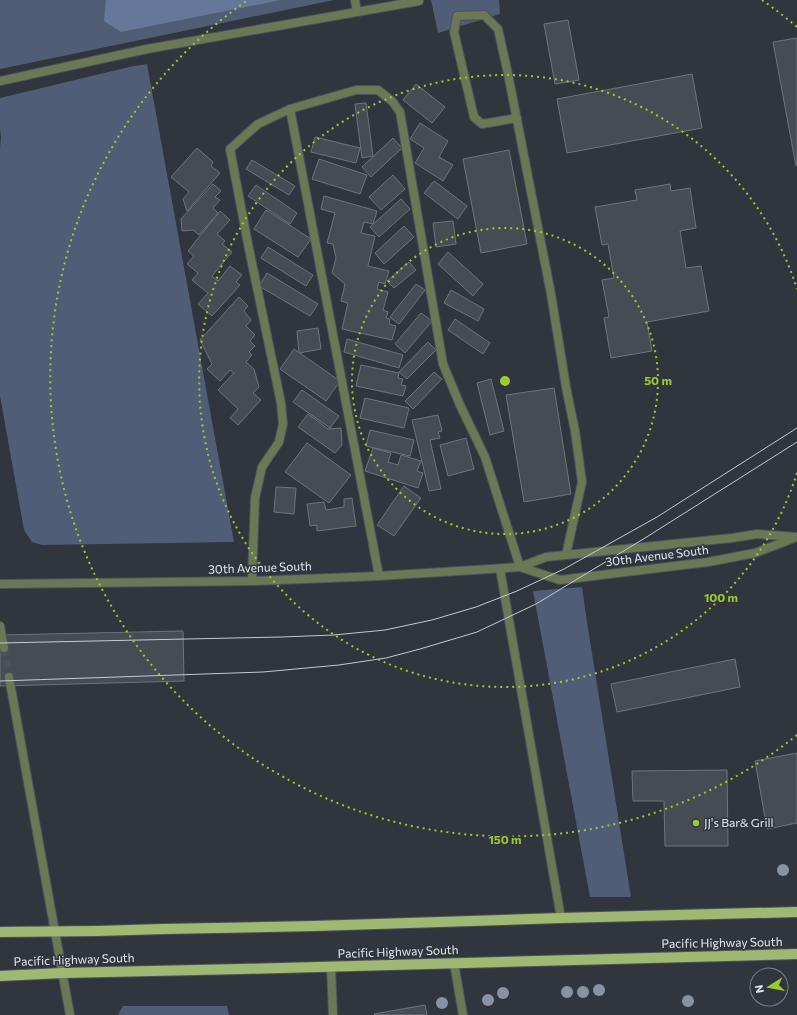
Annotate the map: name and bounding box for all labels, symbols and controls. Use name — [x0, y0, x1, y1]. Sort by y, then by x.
text: 50 m — [644, 373, 672, 387]
centre of rings — [498, 374, 512, 388]
street label: 30th Avenue South — [605, 542, 709, 568]
street label: 30th Avenue South — [208, 558, 312, 576]
text: 100 m — [704, 590, 738, 604]
place label: JJ's Bar& Grill — [704, 815, 774, 830]
marker: JJ's Bar& Grill — [691, 818, 701, 828]
text: 150 m — [488, 832, 522, 846]
street label: Pacific Highway South — [661, 934, 783, 950]
street label: Pacific Highway South — [337, 942, 459, 960]
street label: Pacific Highway South — [13, 950, 135, 968]
north arrow — [749, 967, 789, 1007]
text: N — [752, 984, 766, 994]

